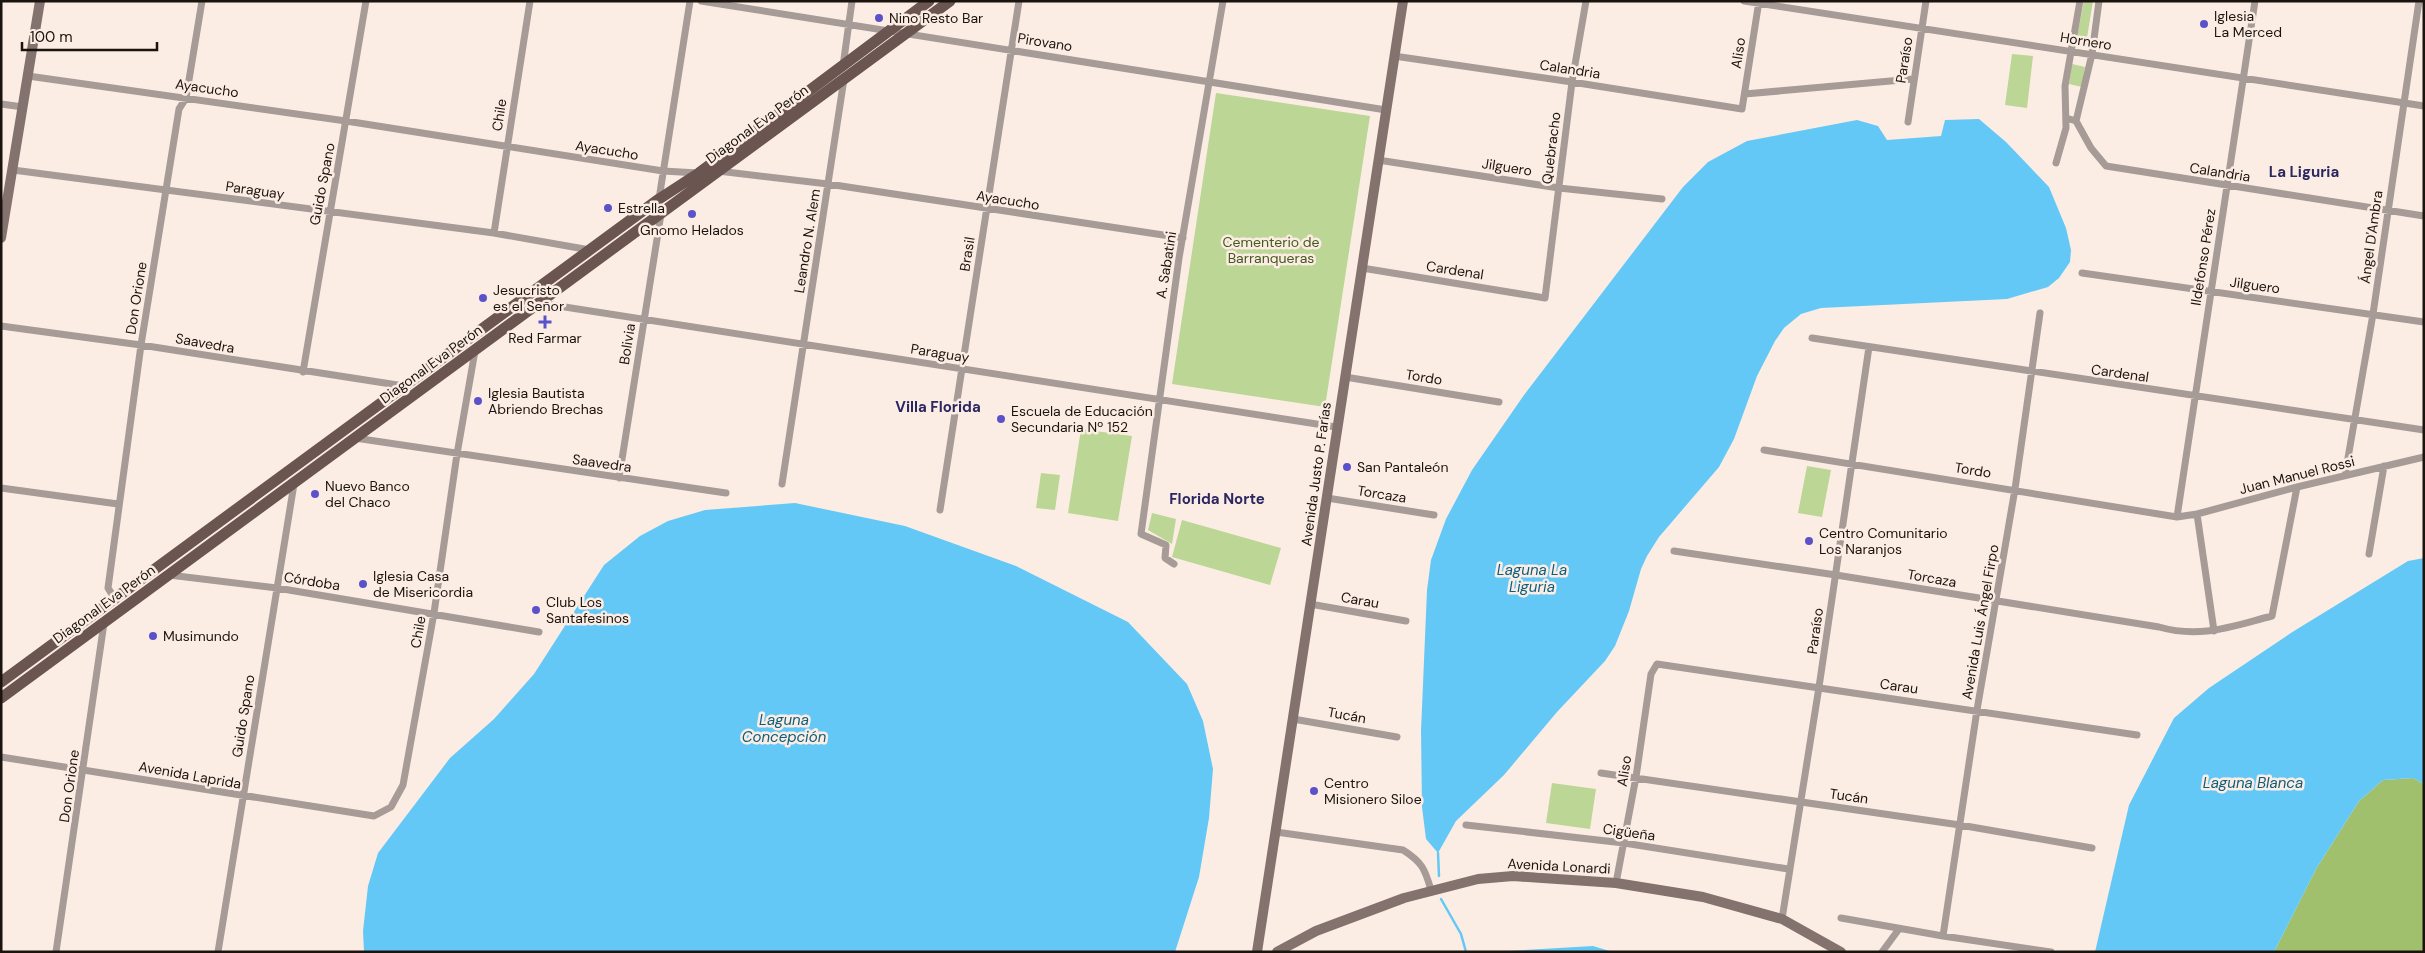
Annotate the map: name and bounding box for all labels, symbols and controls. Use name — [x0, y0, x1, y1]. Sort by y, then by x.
place label: Iglesia La Merced — [2214, 7, 2282, 41]
place label: Nino Resto Bar — [889, 9, 983, 27]
marker: Nino Resto Bar — [873, 12, 885, 24]
marker: Iglesia La Merced — [2198, 18, 2210, 30]
scale bar — [22, 20, 158, 52]
text: 100 m — [30, 27, 73, 47]
street label: Hornero — [2059, 28, 2113, 54]
street label: Pirovano — [1016, 29, 1074, 55]
street label: Aliso — [1727, 36, 1749, 70]
street label: Paraíso — [1891, 36, 1917, 84]
street label: Calandria — [1538, 55, 1602, 83]
street label: Ayacucho — [174, 75, 240, 101]
street label: Diagonal Eva Perón — [702, 81, 812, 167]
street label: Chile — [488, 97, 510, 132]
street label: Quebracho — [1538, 111, 1564, 185]
street label: Ayacucho — [574, 136, 640, 164]
street label: Guido Spano — [305, 141, 339, 227]
street label: Jilguero — [1481, 154, 1533, 180]
street label: Calandria — [2188, 158, 2252, 186]
district label: La Liguria — [2269, 162, 2339, 182]
street label: Paraguay — [224, 177, 286, 203]
street label: Ayacucho — [975, 186, 1041, 214]
street label: Leandro N. Alem — [790, 188, 824, 294]
street label: Ángel D'Ambra — [2356, 189, 2386, 285]
place label: Estrella — [618, 199, 665, 217]
marker: Estrella — [602, 202, 614, 214]
street label: Ildefonso Pérez — [2186, 207, 2220, 307]
marker: Gnomo Helados — [686, 208, 698, 220]
place label: Gnomo Helados — [640, 221, 744, 239]
street label: A. Sabatini — [1152, 230, 1180, 300]
park label: Cementerio de Barranqueras — [1223, 233, 1320, 267]
street label: Brasil — [955, 235, 979, 273]
street label: Cardenal — [1425, 257, 1485, 283]
street label: Don Orione — [121, 260, 151, 336]
street label: Jilguero — [2229, 273, 2281, 297]
place label: Jesucristo es el Señor — [493, 281, 564, 315]
marker: Jesucristo es el Señor — [477, 292, 489, 304]
marker: Red Farmar — [539, 316, 551, 328]
street label: Diagonal Eva Perón — [376, 321, 486, 407]
street label: Bolivia — [615, 322, 639, 366]
street label: Saavedra — [174, 329, 236, 357]
place label: Red Farmar — [508, 329, 582, 347]
street label: Paraguay — [909, 339, 971, 367]
street label: Cardenal — [2090, 360, 2150, 386]
street label: Tordo — [1404, 365, 1444, 389]
place label: Iglesia Bautista Abriendo Brechas — [488, 384, 603, 418]
marker: Iglesia Bautista Abriendo Brechas — [472, 395, 484, 407]
district label: Villa Florida — [895, 397, 981, 417]
street label: Avenida Justo P. Farías — [1297, 401, 1335, 547]
place label: Escuela de Educación Secundaria Nº 152 — [1011, 402, 1153, 436]
marker: Escuela de Educación Secundaria Nº 152 — [995, 413, 1007, 425]
street label: Saavedra — [571, 450, 633, 476]
street label: Juan Manuel Rossi — [2237, 452, 2357, 498]
place label: San Pantaleón — [1357, 458, 1448, 476]
street label: Tordo — [1953, 458, 1993, 482]
marker: San Pantaleón — [1341, 461, 1353, 473]
place label: Nuevo Banco del Chaco — [325, 477, 410, 511]
street label: Torcaza — [1356, 481, 1408, 507]
marker: Nuevo Banco del Chaco — [309, 488, 321, 500]
district label: Florida Norte — [1169, 489, 1265, 509]
place label: Centro Comunitario Los Naranjos — [1819, 524, 1948, 558]
marker: Centro Comunitario Los Naranjos — [1803, 535, 1815, 547]
street label: Avenida Luis Ángel Firpo — [1957, 543, 2003, 701]
water label: Laguna La Liguria — [1497, 560, 1567, 597]
street label: Diagonal Eva Perón — [49, 561, 159, 647]
street label: Torcaza — [1906, 565, 1958, 591]
place label: Iglesia Casa de Misericordia — [373, 567, 473, 601]
street label: Córdoba — [283, 568, 341, 594]
marker: Iglesia Casa de Misericordia — [357, 578, 369, 590]
street label: Carau — [1339, 588, 1381, 612]
place label: Club Los Santafesinos — [546, 593, 629, 627]
marker: Club Los Santafesinos — [530, 604, 542, 616]
street label: Paraíso — [1803, 607, 1827, 655]
street label: Chile — [406, 614, 430, 650]
place label: Musimundo — [163, 627, 239, 645]
marker: Musimundo — [147, 630, 159, 642]
street label: Guido Spano — [228, 673, 258, 759]
street label: Carau — [1879, 674, 1919, 698]
street label: Tucán — [1326, 703, 1368, 727]
water label: Laguna Concepción — [742, 710, 827, 747]
street label: Don Orione — [55, 748, 83, 824]
street label: Aliso — [1613, 754, 1635, 788]
street label: Avenida Laprida — [137, 757, 243, 793]
water label: Laguna Blanca — [2203, 773, 2303, 793]
place label: Centro Misionero Siloe — [1324, 774, 1422, 808]
street label: Tucán — [1829, 784, 1869, 808]
marker: Centro Misionero Siloe — [1308, 785, 1320, 797]
street label: Cigüeña — [1602, 819, 1656, 845]
street label: Avenida Lonardi — [1507, 854, 1611, 878]

